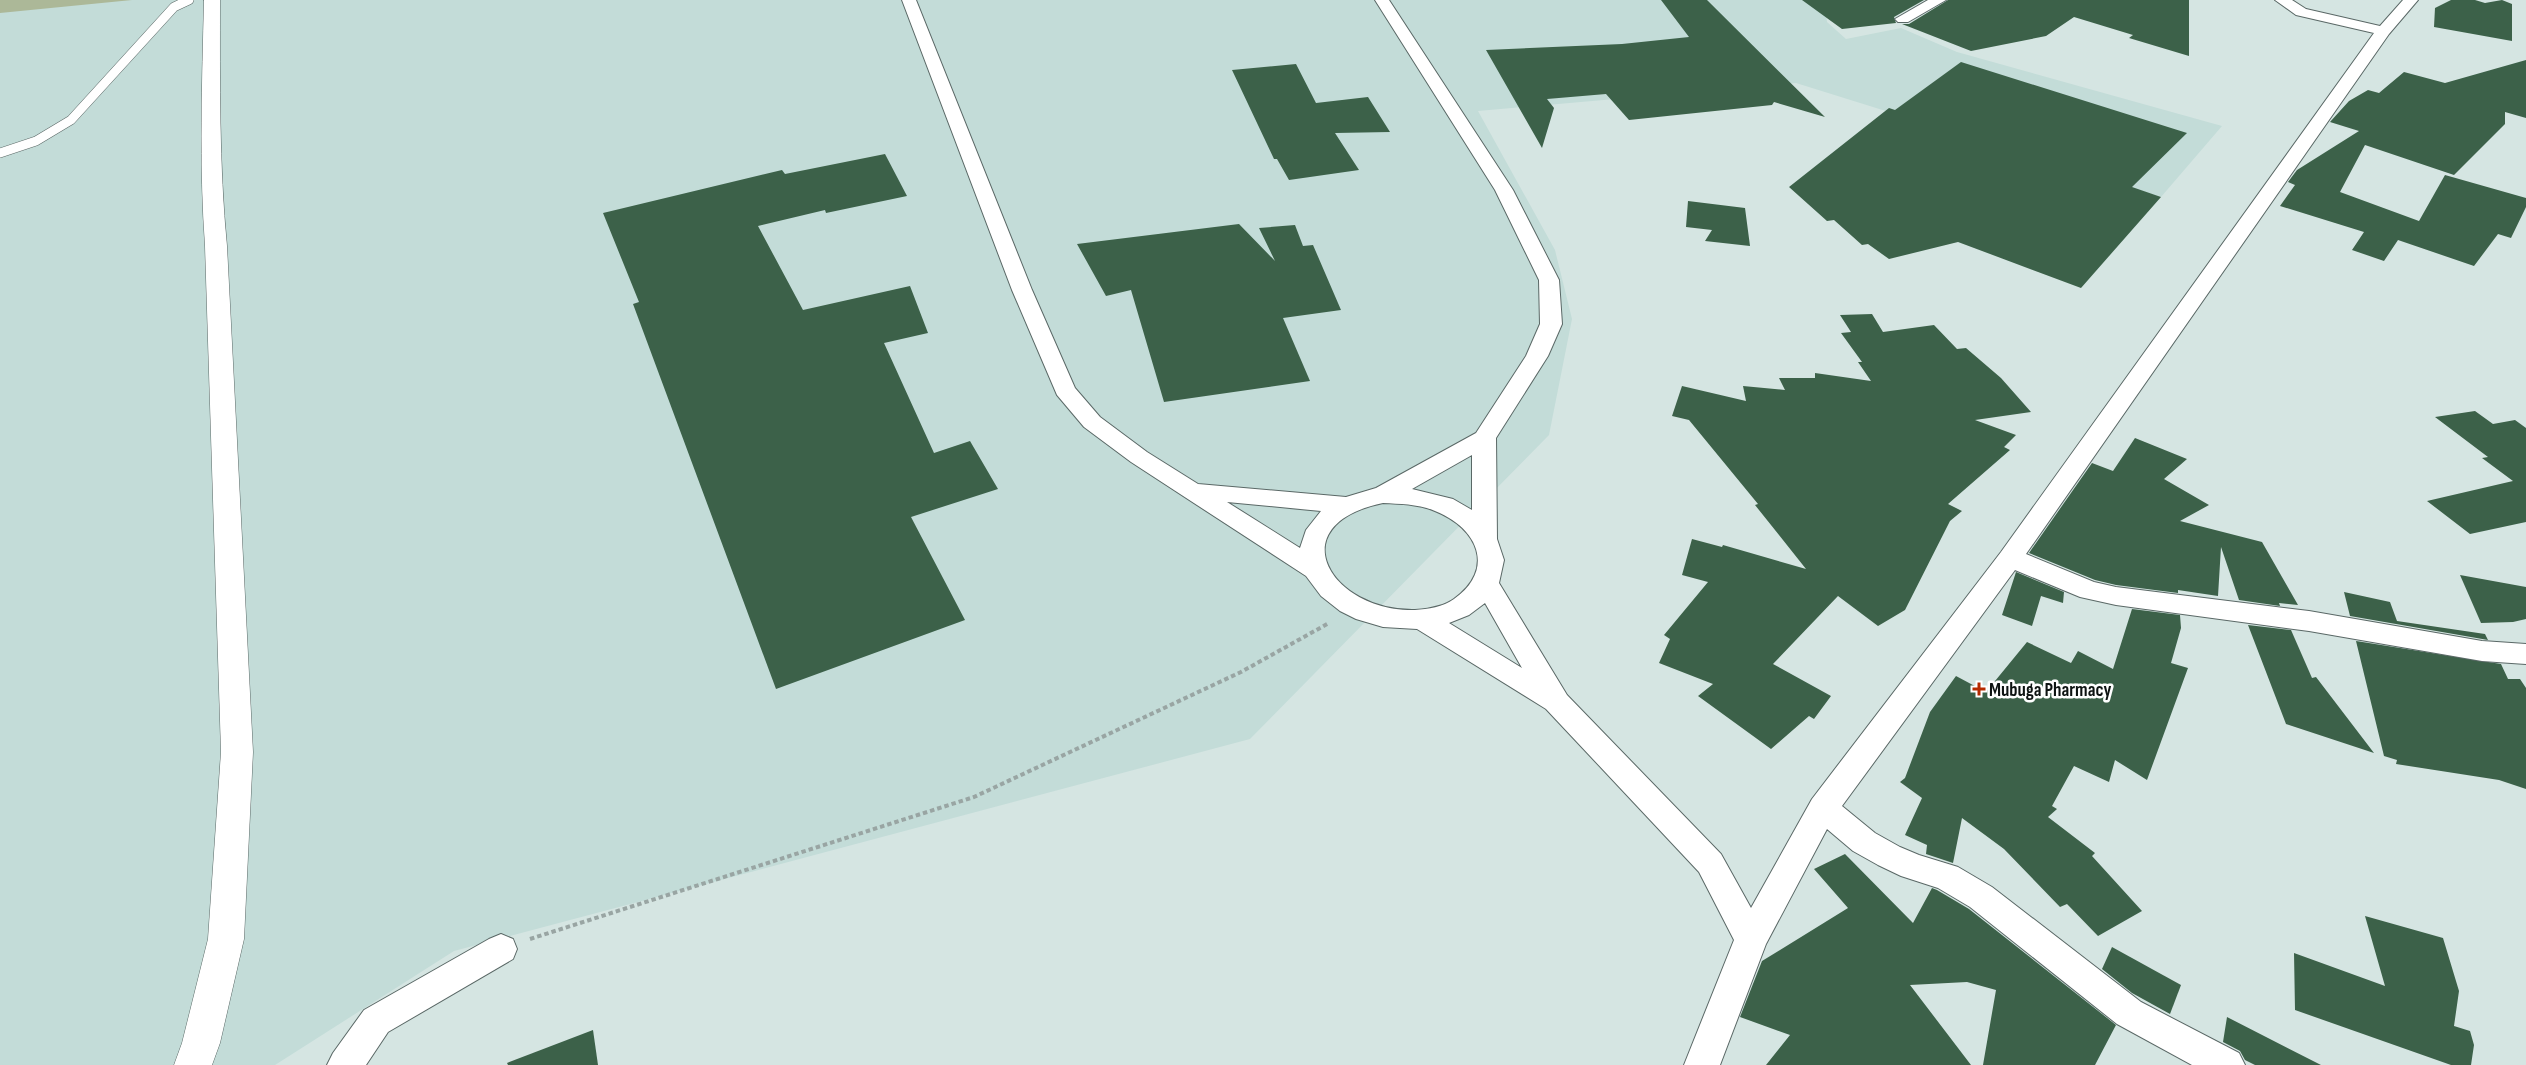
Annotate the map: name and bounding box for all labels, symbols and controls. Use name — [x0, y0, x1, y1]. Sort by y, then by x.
place label: Mubuga Pharmacy — [1989, 679, 2111, 702]
marker: Mubuga Pharmacy — [1973, 683, 1985, 695]

